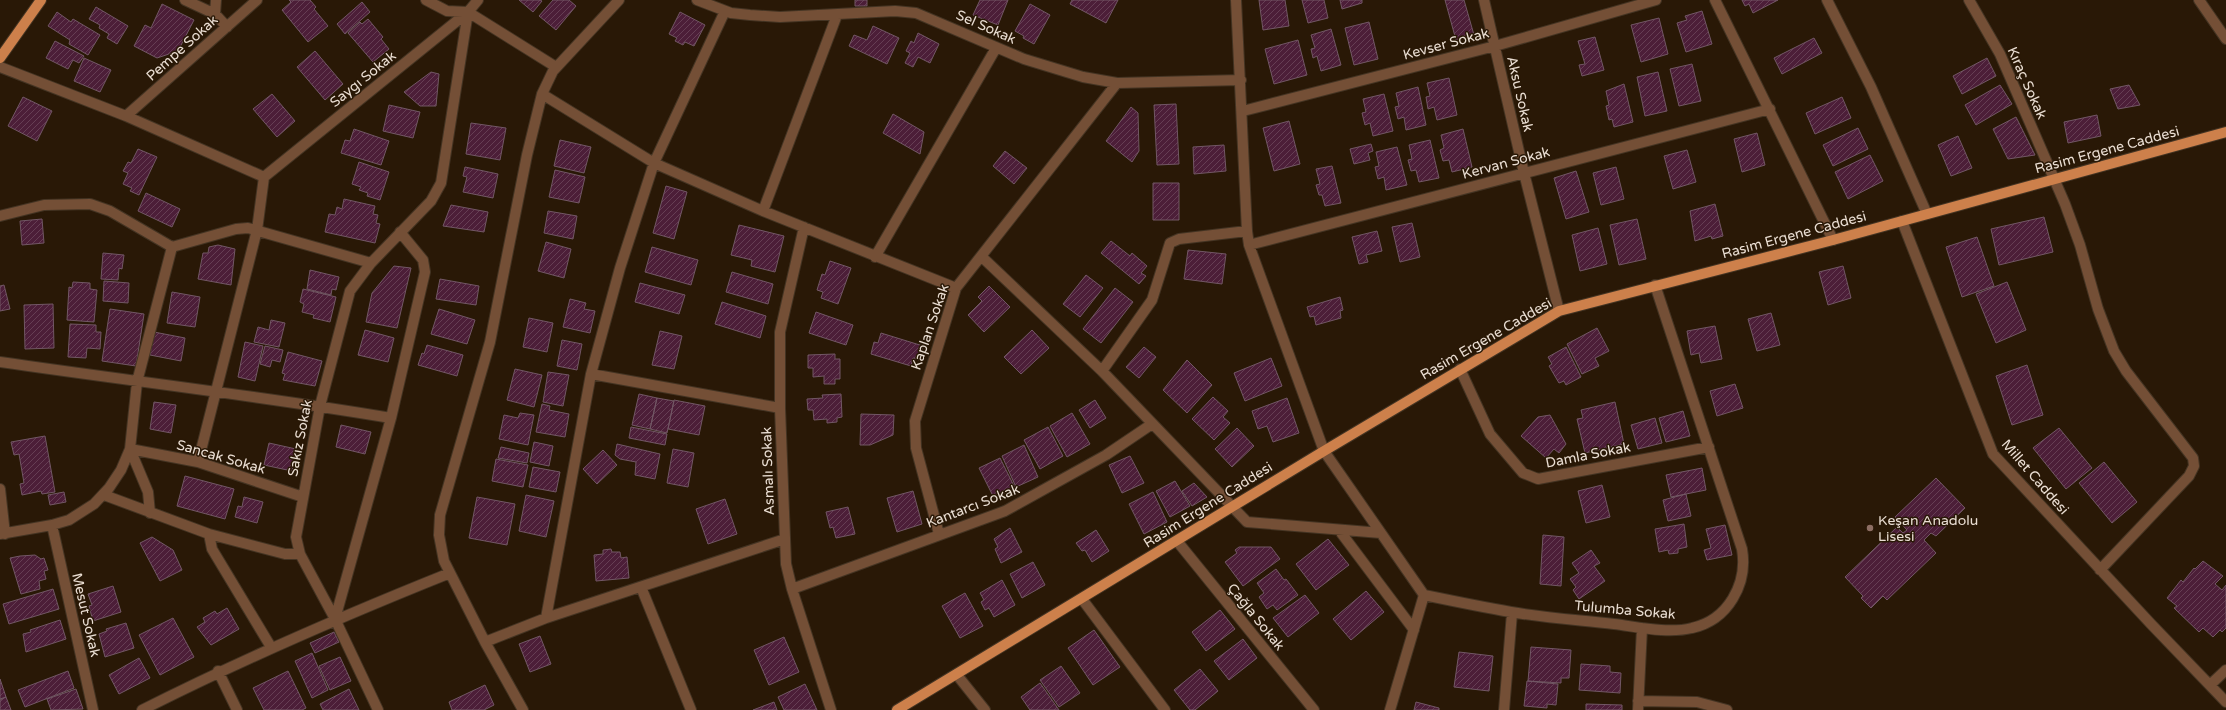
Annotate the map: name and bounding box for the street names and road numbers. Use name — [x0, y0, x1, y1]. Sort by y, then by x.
street label: Sel Sokak — [953, 6, 1019, 48]
street label: Pempe Sokak — [143, 11, 222, 85]
street label: Kevser Sokak — [1401, 24, 1491, 64]
street label: Kıraç Sokak — [2004, 44, 2051, 122]
street label: Saygı Sokak — [327, 47, 400, 111]
street label: Aksu Sokak — [1503, 55, 1537, 134]
street label: Rasim Ergene Caddesi — [2033, 123, 2181, 177]
street label: Kervan Sokak — [1460, 143, 1552, 183]
street label: Rasim Ergene Caddesi — [1720, 208, 1868, 262]
street label: Kaplan Sokak — [907, 281, 953, 372]
street label: Rasim Ergene Caddesi — [1417, 294, 1555, 384]
street label: Sakız Sokak — [284, 398, 316, 478]
street label: Asmalı Sokak — [758, 426, 778, 516]
street label: Sancak Sokak — [175, 436, 268, 478]
street label: Millet Caddesi — [1998, 436, 2072, 518]
street label: Damla Sokak — [1544, 438, 1632, 472]
street label: Rasim Ergene Caddesi — [1140, 458, 1276, 552]
street label: Kantarcı Sokak — [924, 480, 1022, 532]
street label: Mesut Sokak — [68, 571, 104, 659]
street label: Çağla Sokak — [1224, 580, 1288, 654]
street label: Tulumba Sokak — [1574, 597, 1677, 623]

